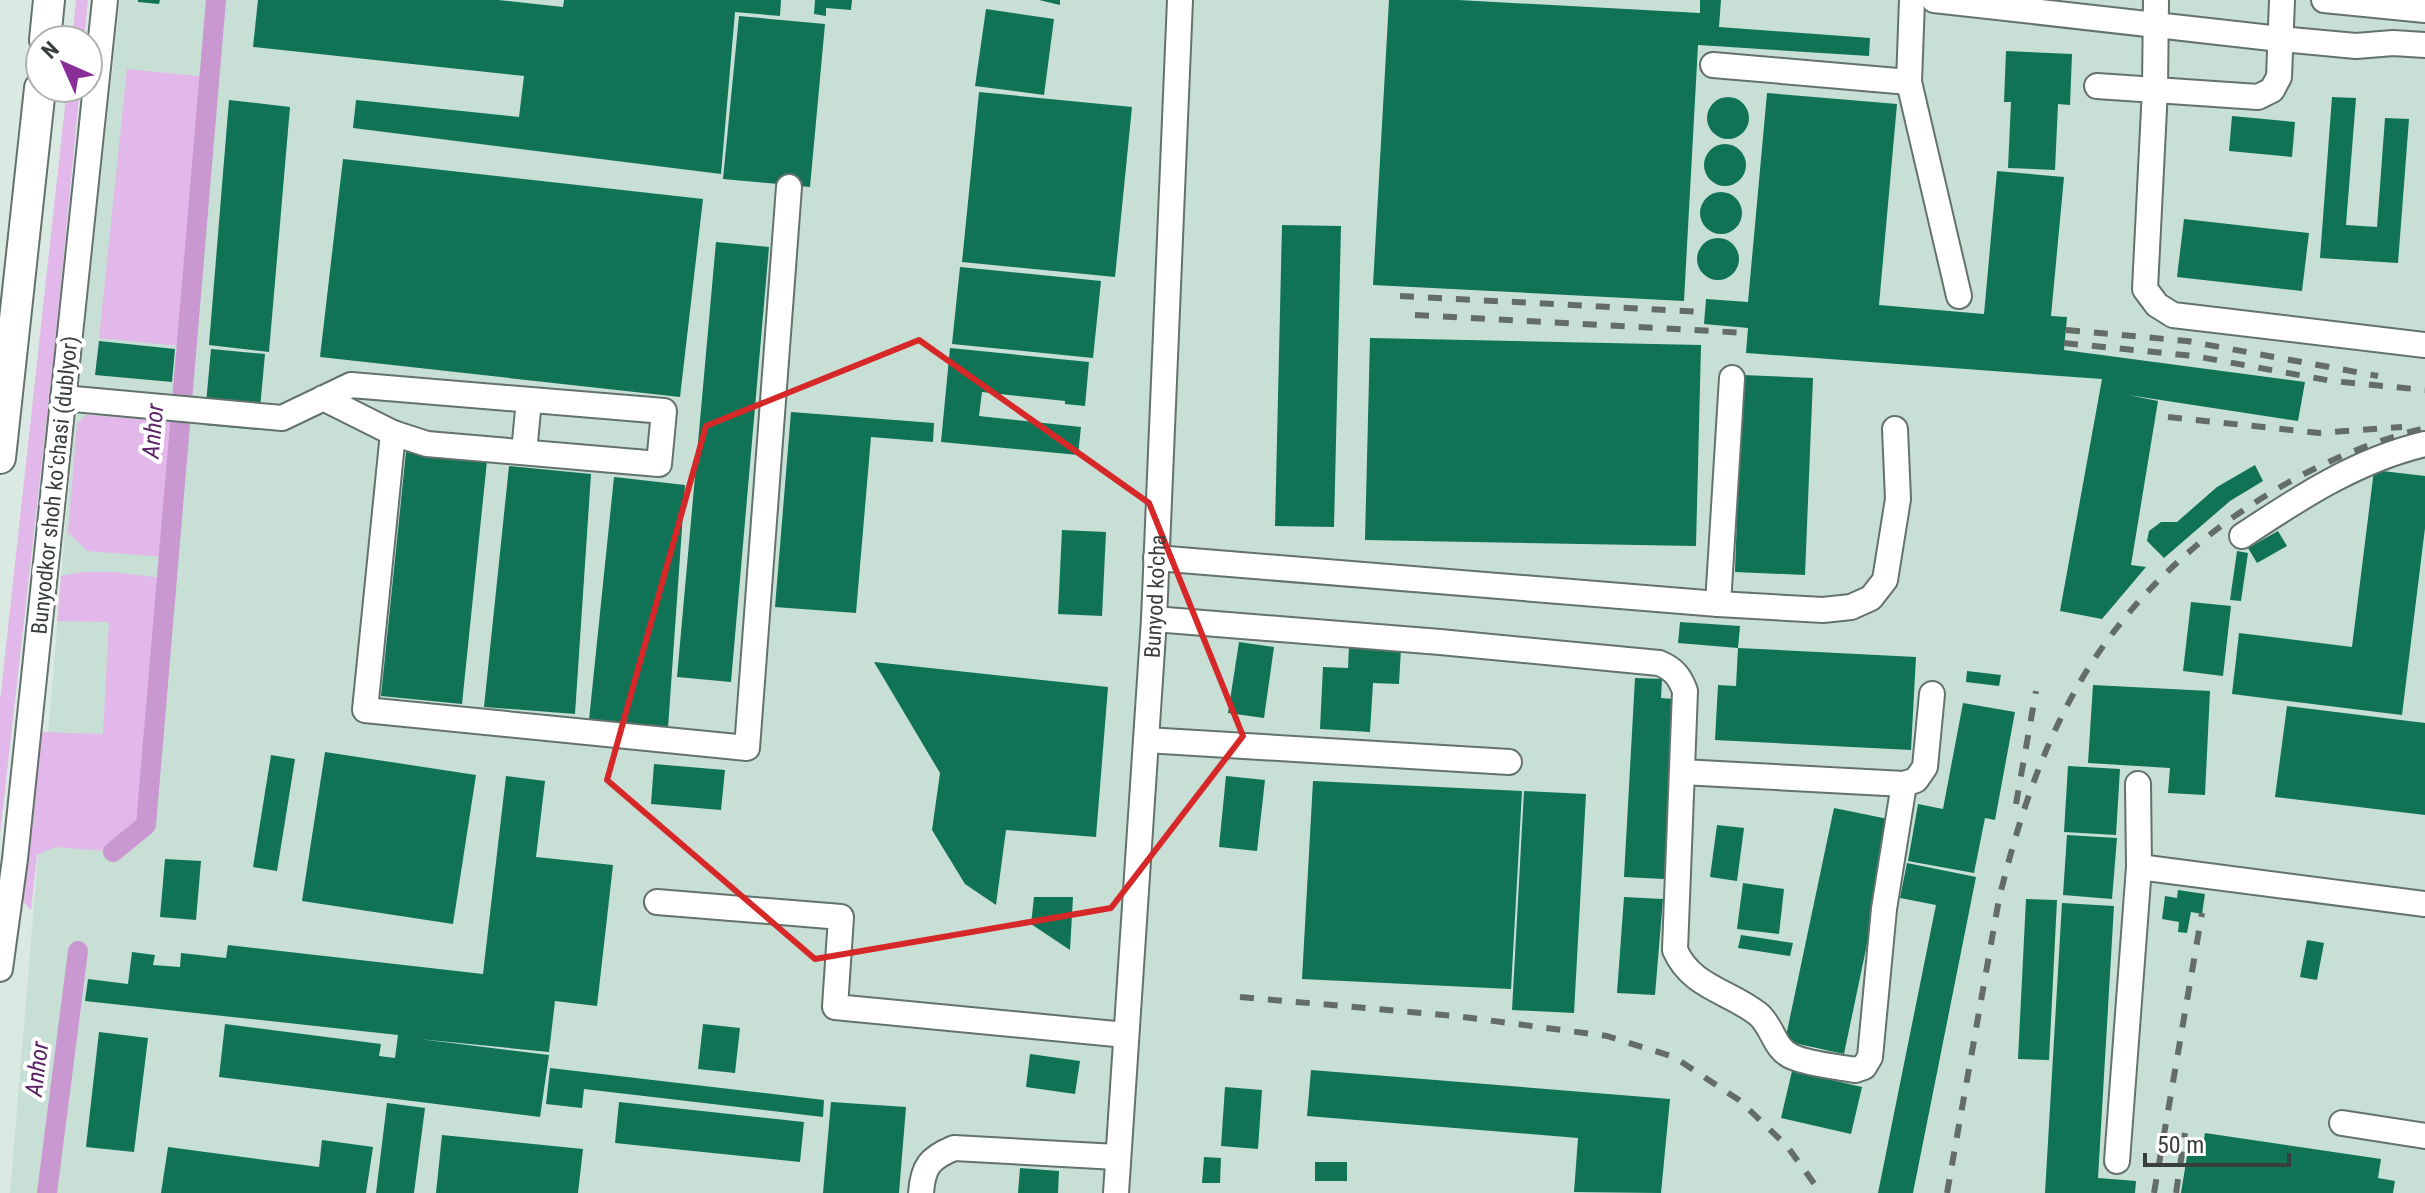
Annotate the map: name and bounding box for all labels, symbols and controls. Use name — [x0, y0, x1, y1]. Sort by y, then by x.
north arrow — [24, 24, 104, 104]
text: N — [37, 37, 64, 64]
street label: Bunyodkor shoh koʻchasi (dublyor) — [26, 335, 84, 636]
water label: Anhor — [137, 402, 169, 460]
street label: Bunyod ko'cha — [1139, 534, 1171, 659]
water label: Anhor — [20, 1039, 54, 1099]
scale bar — [2145, 1117, 2289, 1167]
text: 50 m — [2157, 1131, 2204, 1159]

